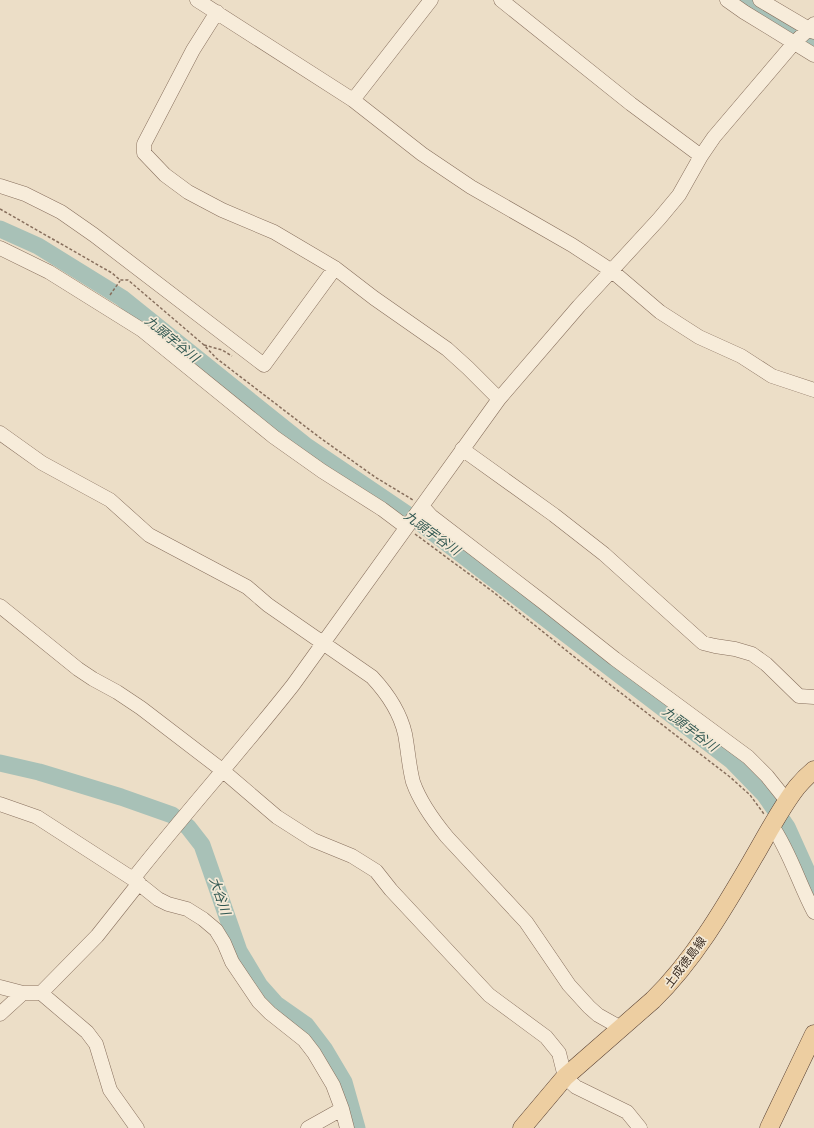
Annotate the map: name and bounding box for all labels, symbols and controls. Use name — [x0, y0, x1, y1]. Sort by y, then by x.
water label: 九頭宇谷川 — [141, 312, 204, 367]
water label: 九頭宇谷川 — [401, 507, 465, 560]
water label: 九頭宇谷川 — [659, 703, 723, 757]
water label: 大谷川 — [206, 875, 235, 919]
street label: 土成徳島線 — [661, 934, 709, 990]

